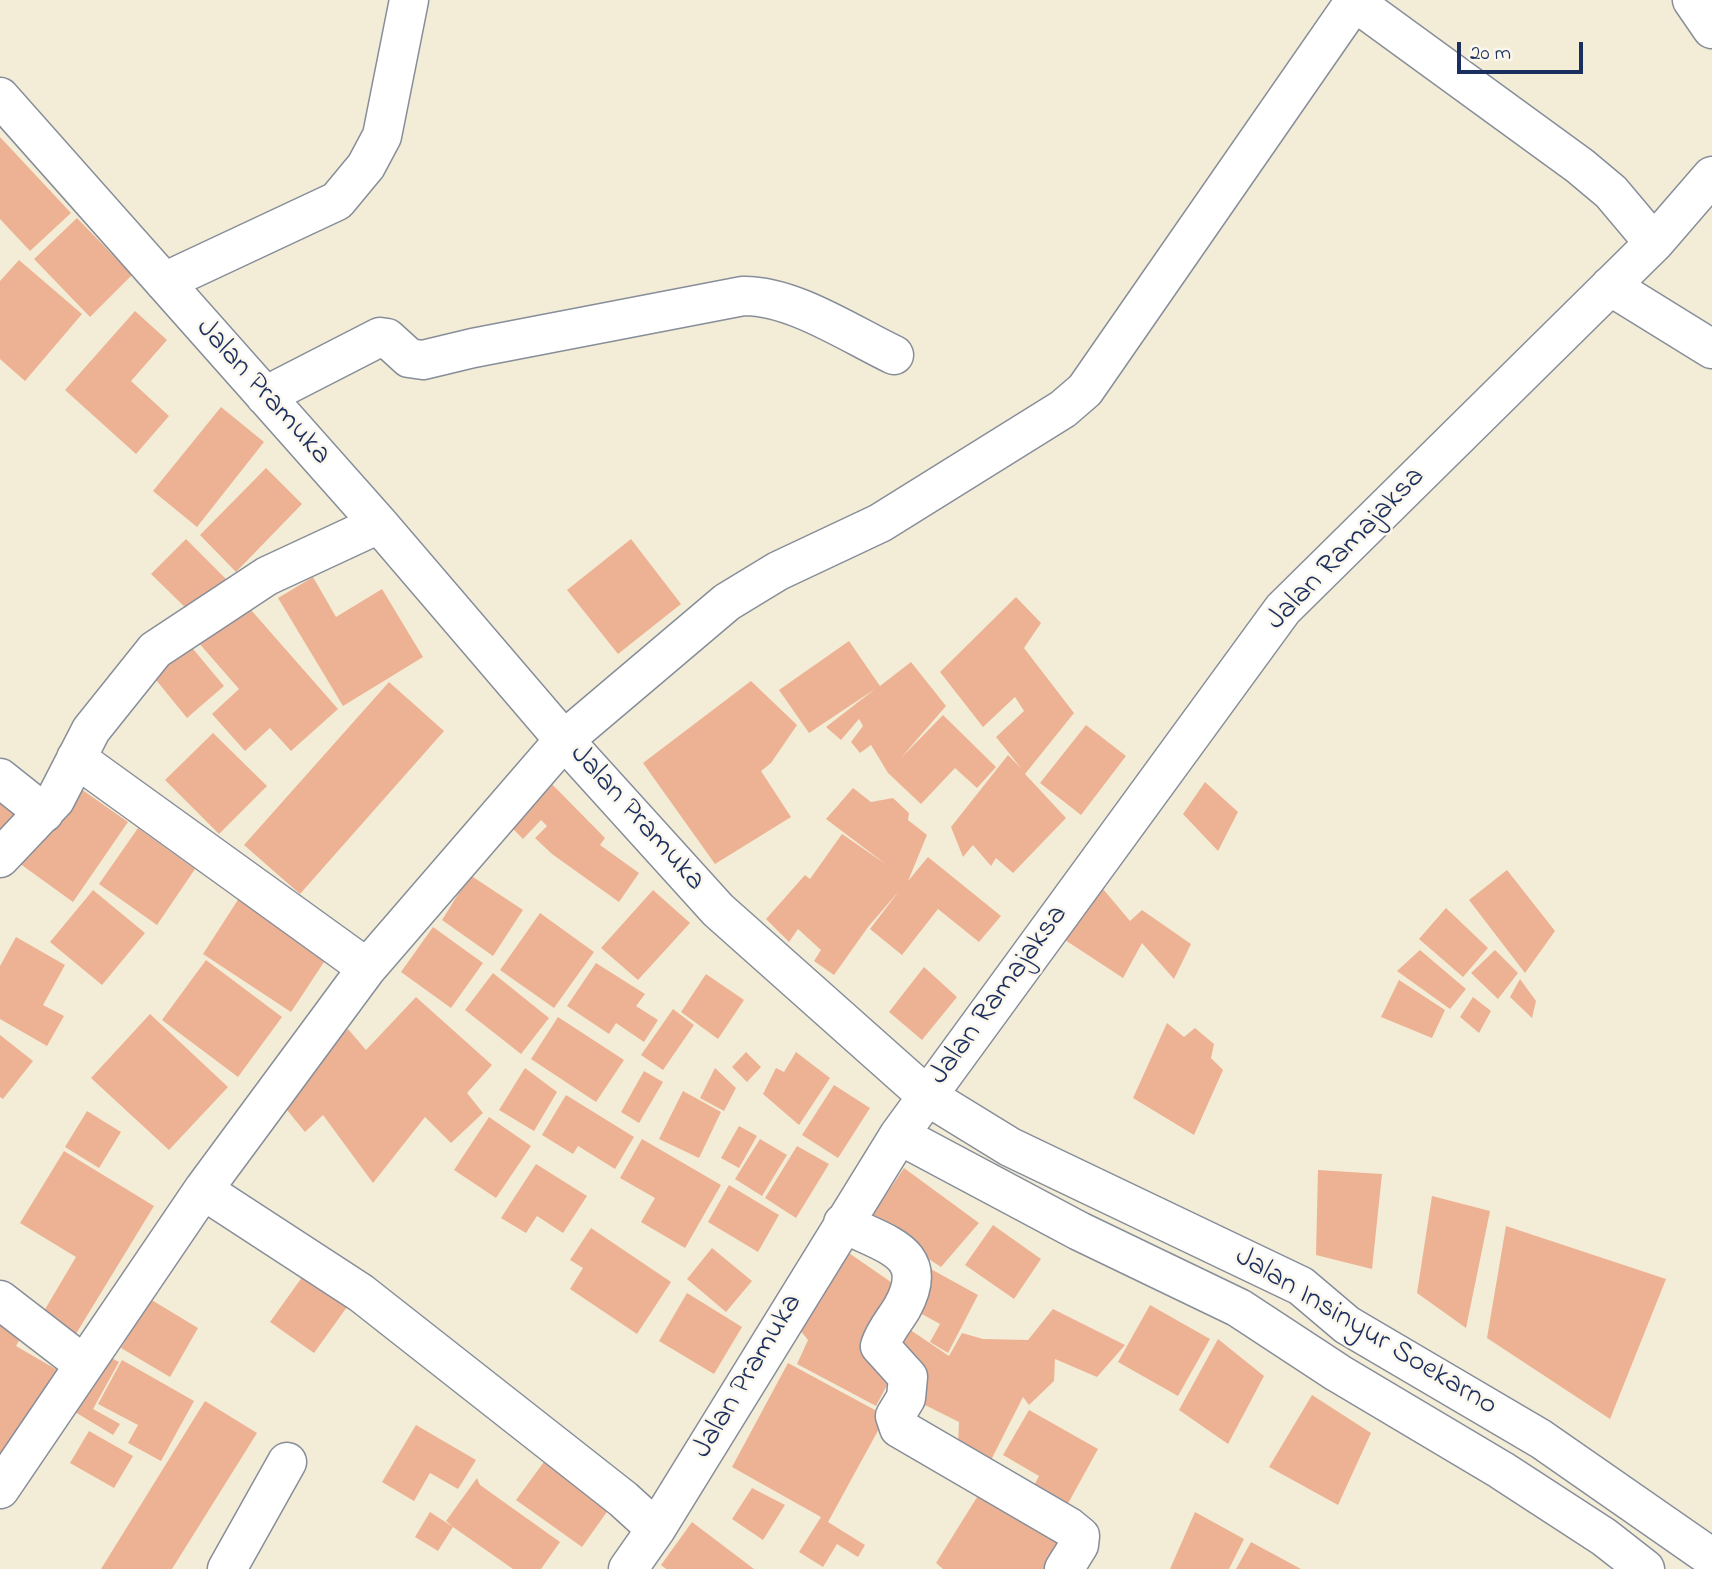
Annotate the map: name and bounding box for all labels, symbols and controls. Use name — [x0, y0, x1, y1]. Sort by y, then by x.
scale bar — [1460, 28, 1586, 72]
text: 20 m — [1470, 39, 1511, 69]
street label: Jalan Pramuka — [187, 312, 337, 474]
street label: Jalan Ramajaksa — [1260, 461, 1434, 639]
street label: Jalan Pramuka — [561, 738, 711, 900]
street label: Jalan Ramajaksa — [923, 899, 1077, 1093]
street label: Jalan Insinyur Soekarno — [1227, 1240, 1503, 1426]
street label: Jalan Pramuka — [686, 1288, 812, 1466]

